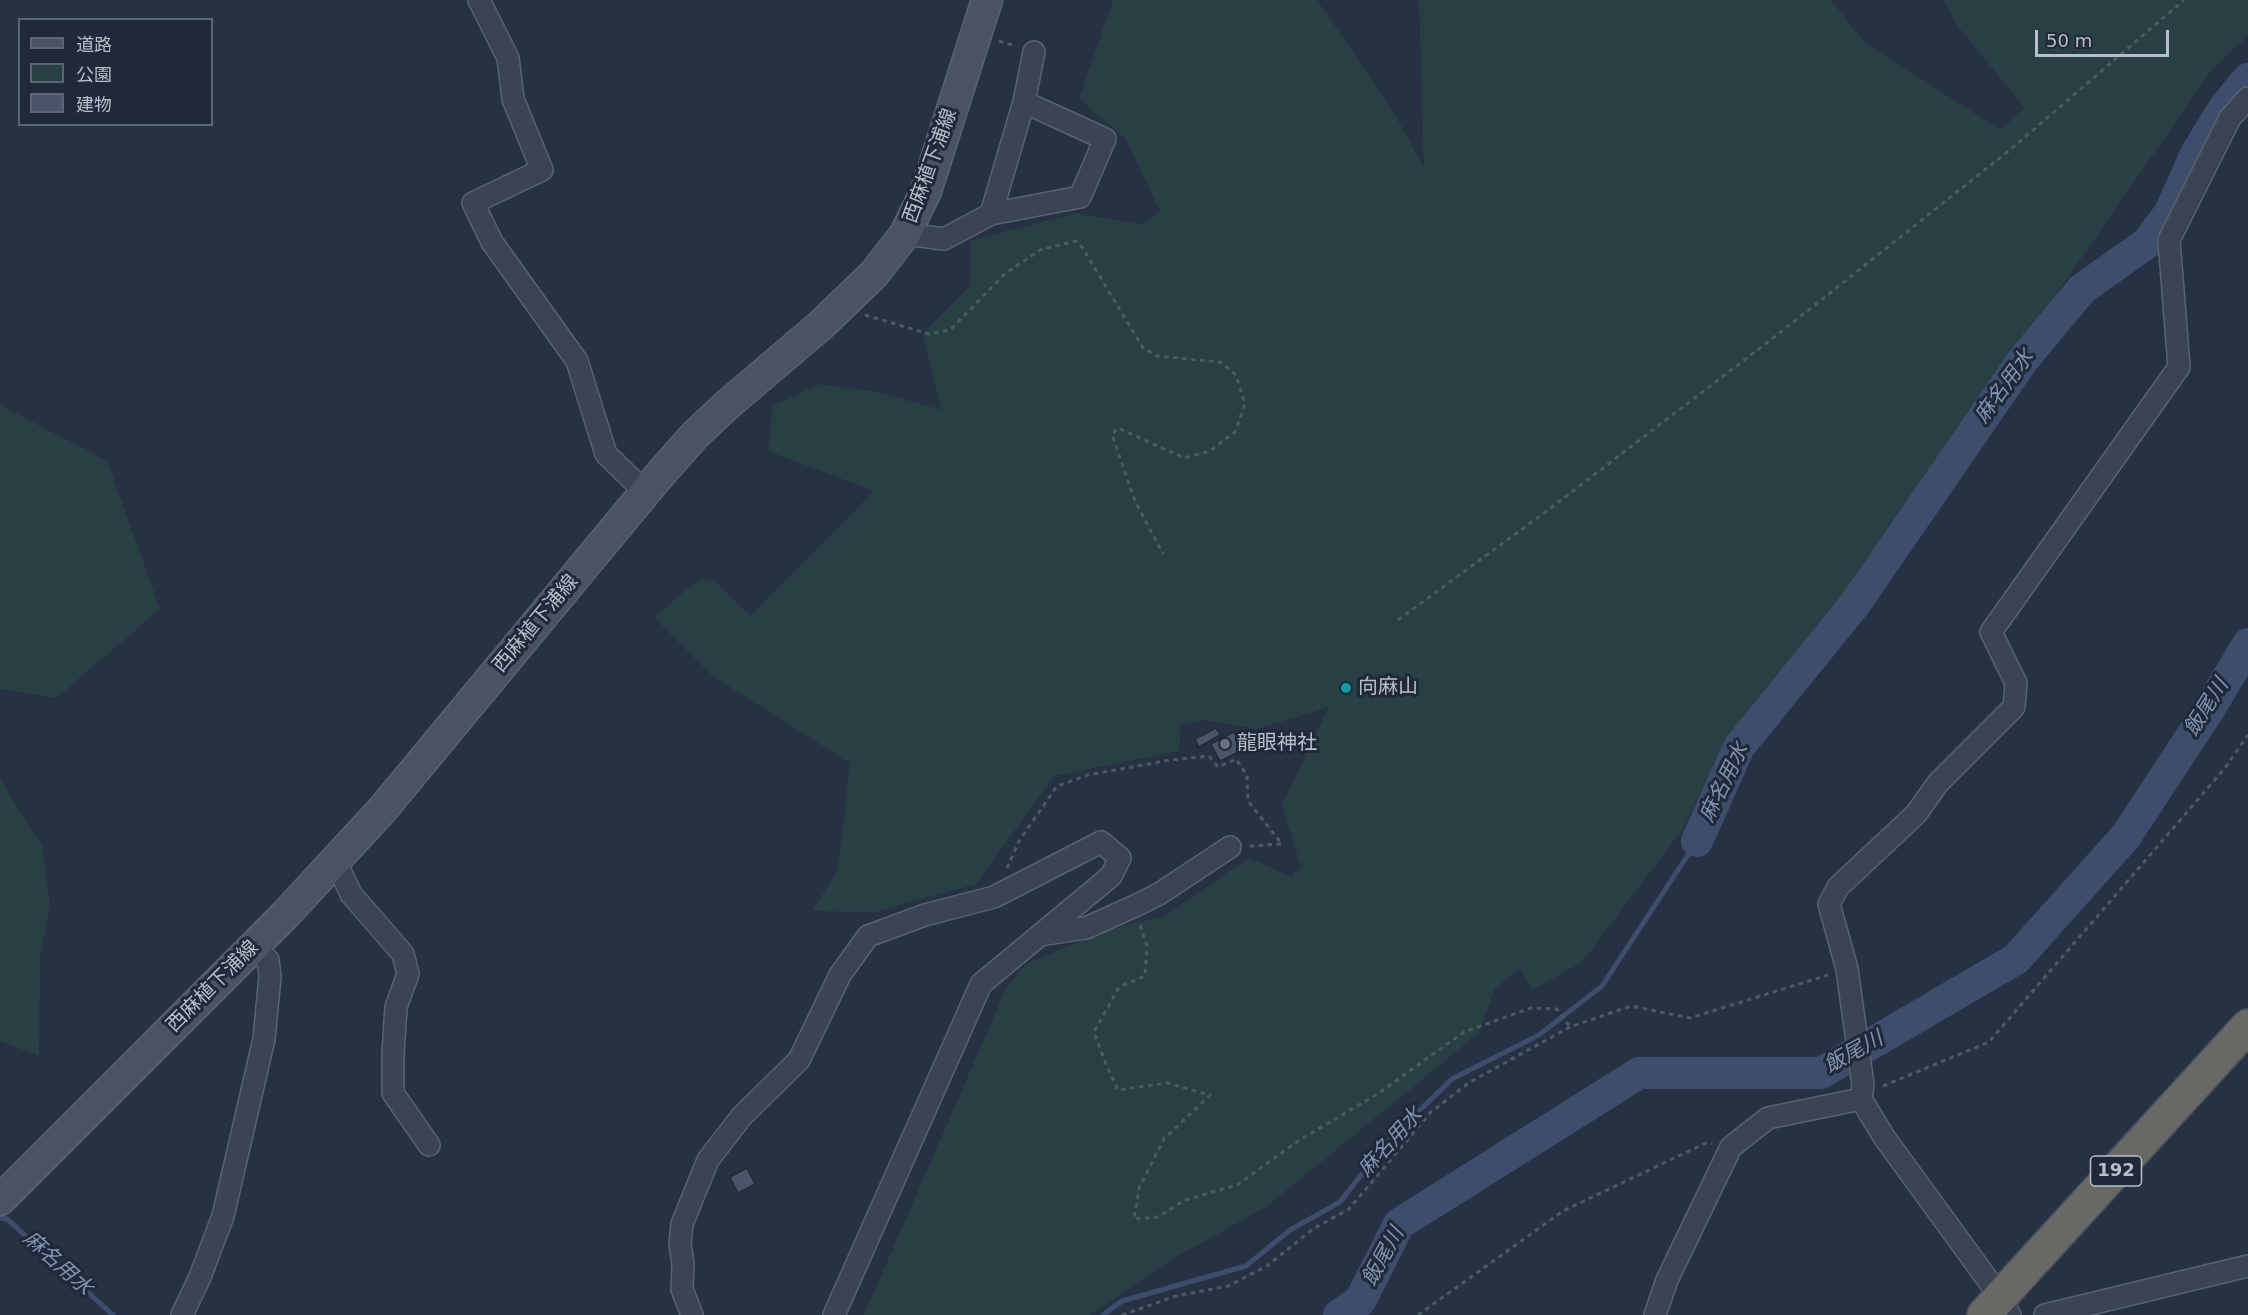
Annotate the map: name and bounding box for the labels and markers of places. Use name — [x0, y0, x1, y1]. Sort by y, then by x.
place label: 向麻山 — [1358, 676, 1418, 700]
marker: 向麻山 — [1339, 681, 1353, 695]
place label: 龍眼神社 — [1237, 732, 1317, 756]
marker: 龍眼神社 — [1218, 737, 1232, 751]

